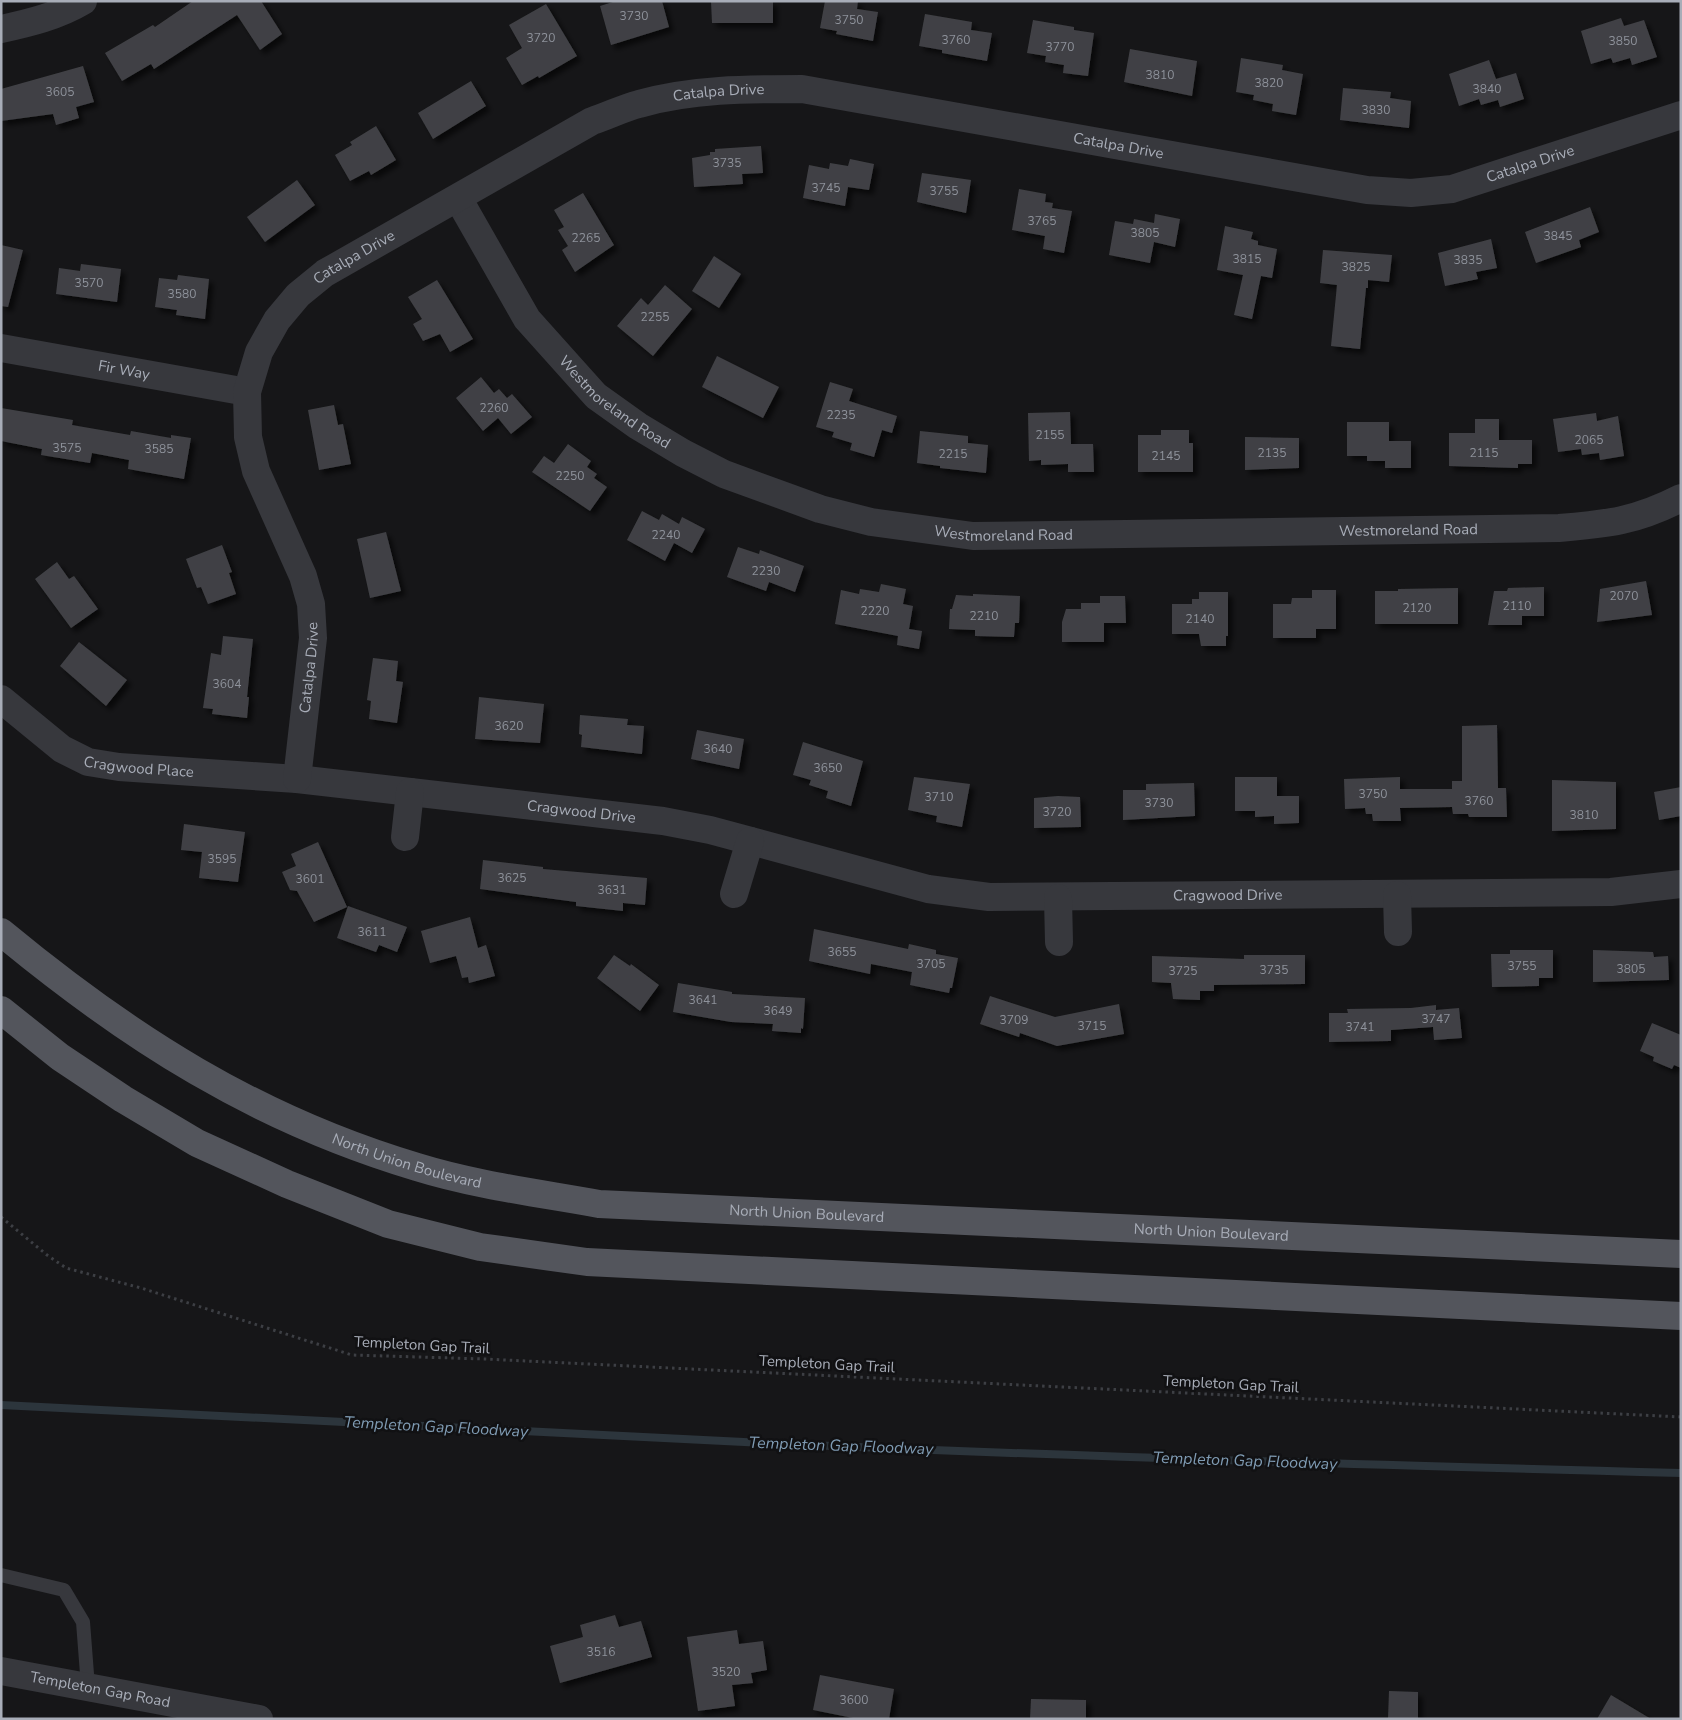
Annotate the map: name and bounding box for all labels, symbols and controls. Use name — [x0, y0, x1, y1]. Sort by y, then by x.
house number: 3730 — [620, 8, 648, 24]
house number: 3750 — [835, 12, 863, 28]
house number: 3720 — [527, 30, 555, 46]
house number: 3760 — [942, 32, 970, 48]
house number: 3850 — [1609, 33, 1637, 49]
house number: 3770 — [1046, 39, 1074, 55]
house number: 3810 — [1146, 67, 1174, 83]
house number: 3820 — [1255, 75, 1283, 91]
street label: Catalpa Drive — [671, 79, 765, 106]
house number: 3840 — [1473, 81, 1501, 97]
house number: 3605 — [46, 84, 74, 100]
house number: 3830 — [1362, 102, 1390, 118]
street label: Catalpa Drive — [1072, 128, 1165, 163]
street label: Catalpa Drive — [1484, 140, 1577, 187]
house number: 3735 — [713, 155, 741, 171]
house number: 3745 — [812, 180, 840, 196]
house number: 3755 — [930, 183, 958, 199]
house number: 3765 — [1028, 213, 1056, 229]
street label: Catalpa Drive — [309, 225, 398, 289]
house number: 3805 — [1131, 225, 1159, 241]
house number: 3845 — [1544, 228, 1572, 244]
house number: 2265 — [572, 230, 600, 246]
house number: 3815 — [1233, 251, 1261, 267]
house number: 3835 — [1454, 252, 1482, 268]
house number: 3825 — [1342, 259, 1370, 275]
house number: 3570 — [75, 275, 103, 291]
house number: 3580 — [168, 286, 196, 302]
house number: 2255 — [641, 309, 669, 325]
street label: Westmoreland Road — [554, 351, 674, 453]
street label: Fir Way — [97, 356, 152, 384]
house number: 2260 — [480, 400, 508, 416]
house number: 2235 — [827, 407, 855, 423]
house number: 2155 — [1036, 427, 1064, 443]
house number: 2065 — [1575, 432, 1603, 448]
house number: 3575 — [53, 440, 81, 456]
house number: 3585 — [145, 441, 173, 457]
house number: 2135 — [1258, 445, 1286, 461]
house number: 2115 — [1470, 445, 1498, 461]
house number: 2215 — [939, 446, 967, 462]
house number: 2145 — [1152, 448, 1180, 464]
house number: 2250 — [556, 468, 584, 484]
street label: Westmoreland Road — [1339, 519, 1478, 541]
street label: Westmoreland Road — [933, 521, 1073, 546]
house number: 2240 — [652, 527, 680, 543]
house number: 2230 — [752, 563, 780, 579]
house number: 2070 — [1610, 588, 1638, 604]
house number: 2110 — [1503, 598, 1531, 614]
house number: 2120 — [1403, 600, 1431, 616]
house number: 2220 — [861, 603, 889, 619]
house number: 2210 — [970, 608, 998, 624]
house number: 2140 — [1186, 611, 1214, 627]
street label: Catalpa Drive — [295, 622, 323, 714]
house number: 3604 — [213, 676, 241, 692]
house number: 3620 — [495, 718, 523, 734]
house number: 3640 — [704, 741, 732, 757]
street label: Cragwood Place — [82, 751, 195, 782]
house number: 3650 — [814, 760, 842, 776]
house number: 3750 — [1359, 786, 1387, 802]
house number: 3710 — [925, 789, 953, 805]
house number: 3760 — [1465, 793, 1493, 809]
street label: Cragwood Drive — [526, 795, 637, 828]
house number: 3730 — [1145, 795, 1173, 811]
house number: 3720 — [1043, 804, 1071, 820]
house number: 3810 — [1570, 807, 1598, 823]
house number: 3595 — [208, 851, 236, 867]
house number: 3625 — [498, 870, 526, 886]
house number: 3601 — [296, 871, 324, 887]
house number: 3631 — [598, 882, 626, 898]
street label: Cragwood Drive — [1173, 885, 1283, 906]
house number: 3611 — [358, 924, 386, 940]
house number: 3655 — [828, 944, 856, 960]
house number: 3705 — [917, 956, 945, 972]
house number: 3755 — [1508, 958, 1536, 974]
house number: 3805 — [1617, 961, 1645, 977]
house number: 3735 — [1260, 962, 1288, 978]
house number: 3725 — [1169, 963, 1197, 979]
house number: 3641 — [689, 992, 717, 1008]
house number: 3649 — [764, 1003, 792, 1019]
house number: 3747 — [1422, 1011, 1450, 1027]
house number: 3709 — [1000, 1012, 1028, 1028]
house number: 3715 — [1078, 1018, 1106, 1034]
house number: 3741 — [1346, 1019, 1374, 1035]
street label: North Union Boulevard — [329, 1129, 483, 1193]
street label: North Union Boulevard — [729, 1200, 885, 1227]
street label: North Union Boulevard — [1133, 1219, 1289, 1246]
street label: Templeton Gap Trail — [353, 1331, 491, 1359]
street label: Templeton Gap Trail — [758, 1350, 896, 1378]
street label: Templeton Gap Trail — [1162, 1370, 1300, 1398]
water label: Templeton Gap Floodway — [343, 1411, 530, 1443]
water label: Templeton Gap Floodway — [748, 1432, 934, 1460]
water label: Templeton Gap Floodway — [1152, 1447, 1338, 1475]
house number: 3516 — [587, 1644, 615, 1660]
house number: 3520 — [712, 1664, 740, 1680]
street label: Templeton Gap Road — [29, 1667, 172, 1712]
house number: 3600 — [840, 1692, 868, 1708]

